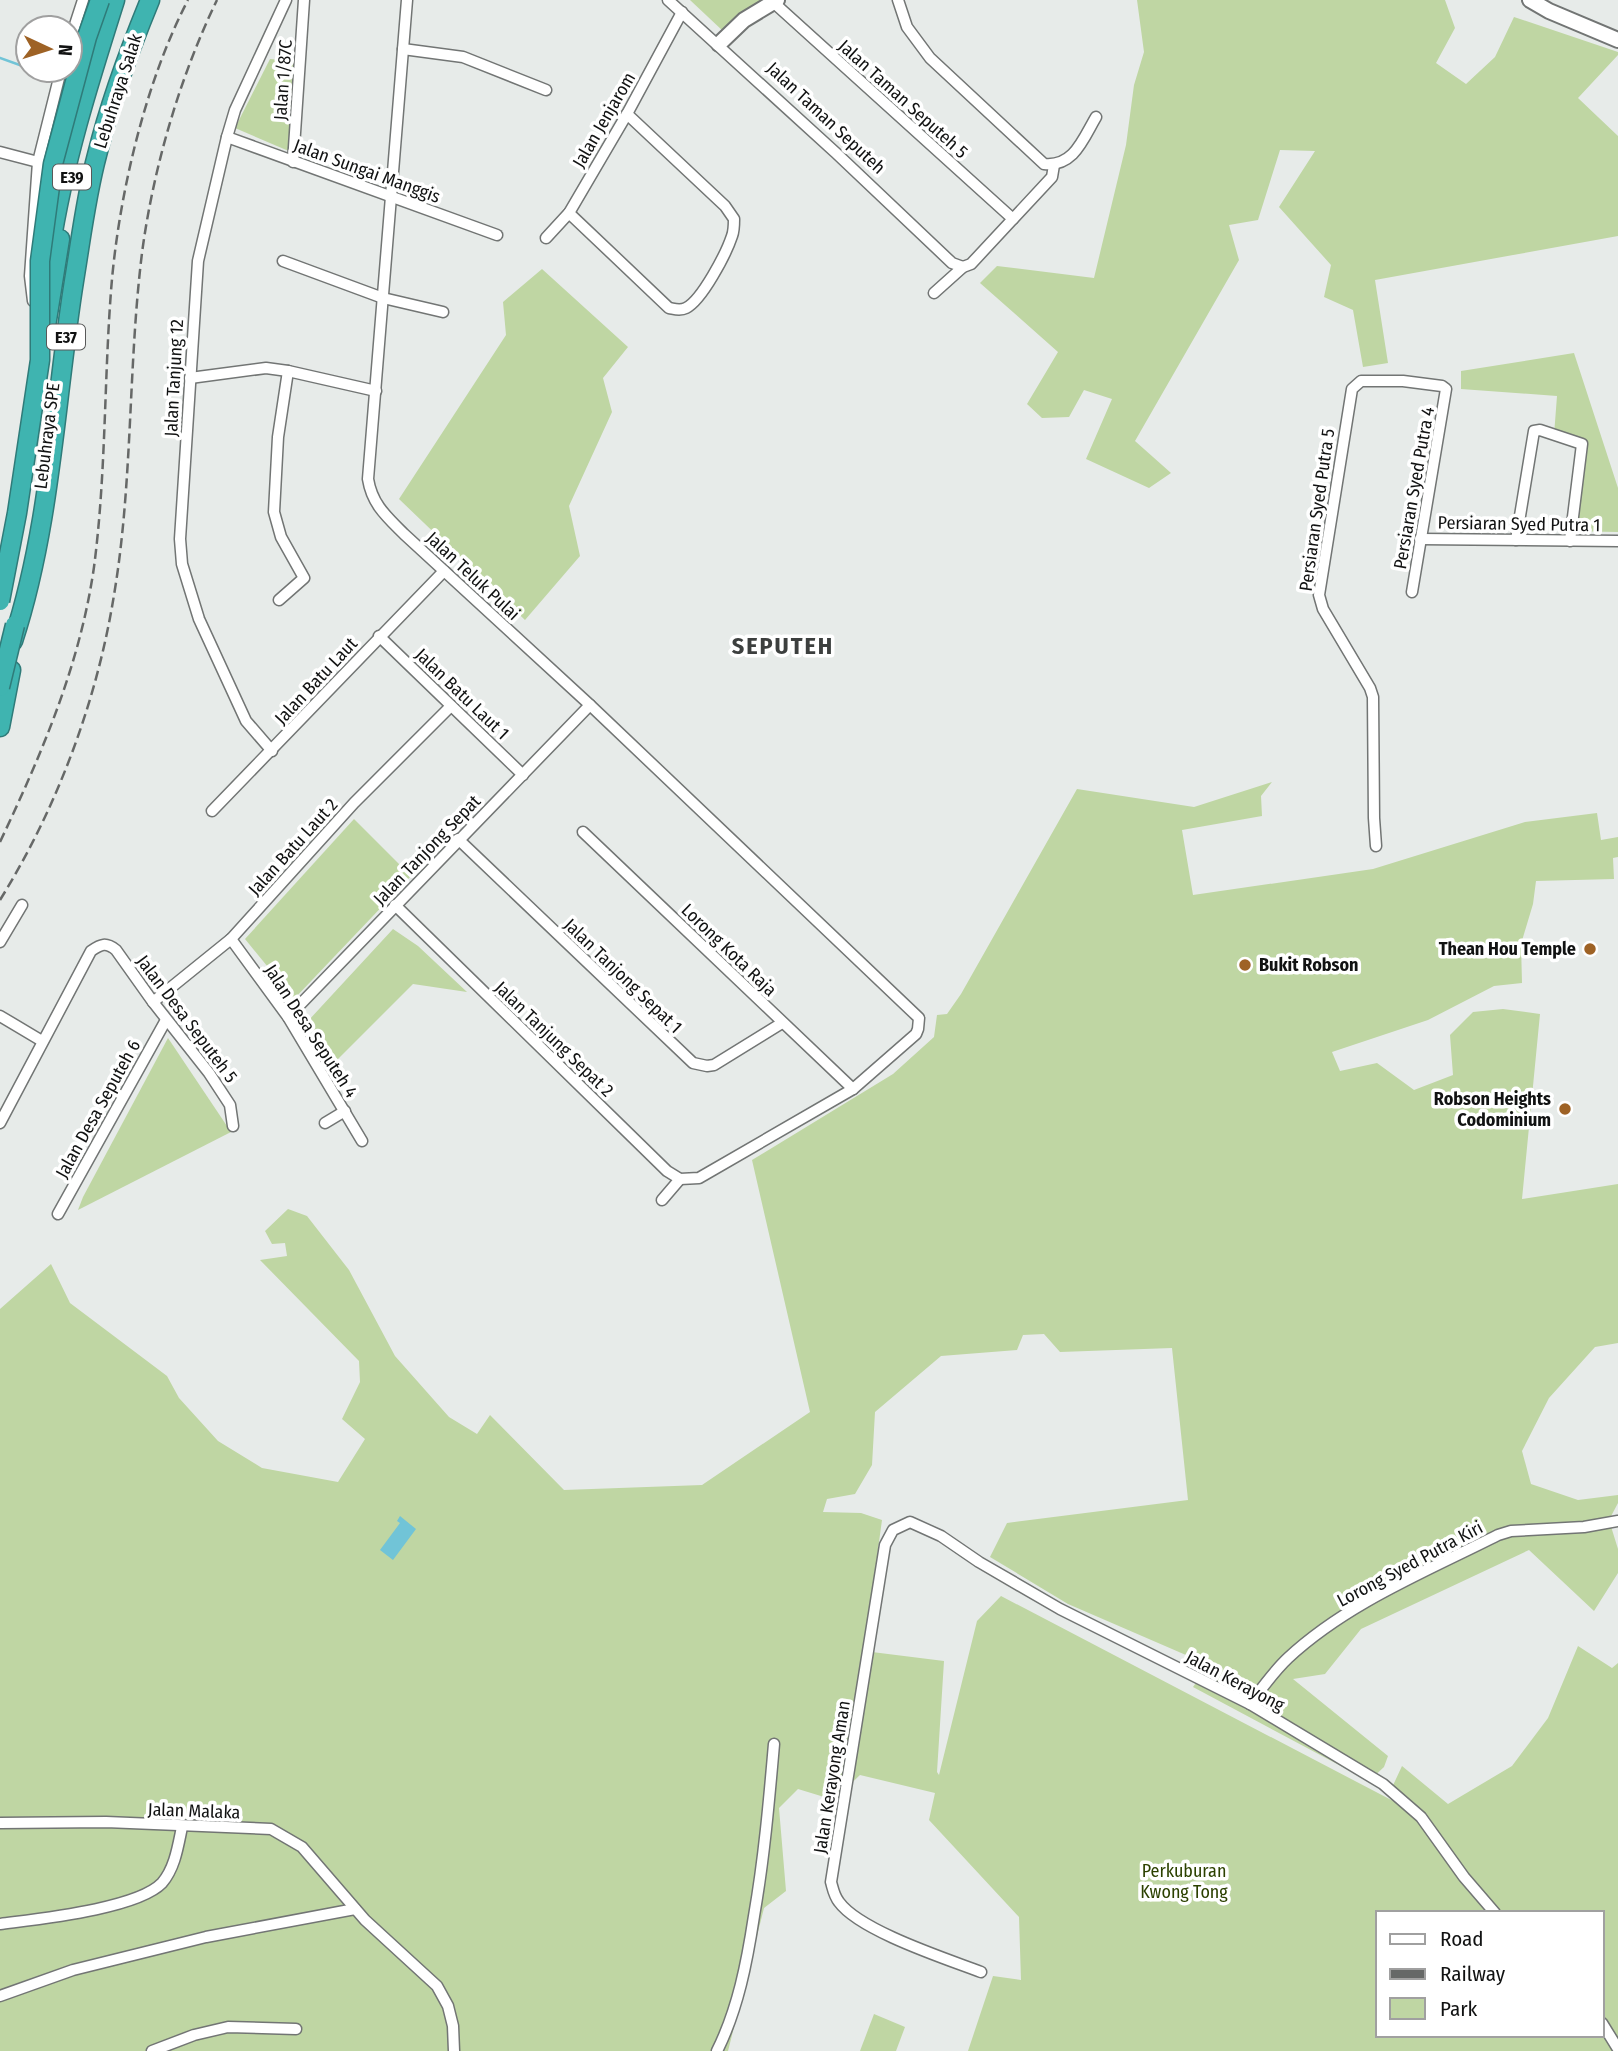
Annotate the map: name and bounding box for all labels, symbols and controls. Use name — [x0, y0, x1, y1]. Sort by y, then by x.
north arrow — [14, 14, 84, 84]
street label: Lebuhraya Salak — [89, 30, 147, 151]
street label: Jalan Taman Seputeh 5 — [834, 35, 972, 163]
street label: Jalan 1/87C — [269, 39, 297, 121]
text: N — [54, 44, 77, 57]
street label: Jalan Taman Seputeh — [762, 57, 890, 179]
street label: Jalan Jenjarom — [568, 68, 640, 172]
street label: Jalan Sungai Manggis — [291, 134, 444, 208]
road number: E39 — [53, 164, 91, 190]
street label: Jalan Tanjung 12 — [160, 319, 188, 437]
road number: E37 — [47, 324, 85, 350]
street label: Lebuhraya SPE — [30, 382, 64, 490]
street label: Persiaran Syed Putra 4 — [1389, 405, 1439, 571]
street label: Persiaran Syed Putra 5 — [1295, 427, 1339, 593]
street label: Persiaran Syed Putra 1 — [1437, 512, 1601, 536]
street label: Jalan Teluk Pulai — [422, 527, 524, 625]
district label: SEPUTEH — [732, 632, 834, 660]
street label: Jalan Batu Laut — [270, 633, 362, 729]
street label: Jalan Batu Laut 1 — [410, 644, 514, 744]
street label: Jalan Tanjong Sepat — [369, 790, 485, 910]
street label: Jalan Batu Laut 2 — [244, 794, 342, 900]
street label: Lorong Kota Raja — [677, 899, 781, 1001]
street label: Jalan Tanjong Sepat 1 — [559, 914, 687, 1038]
place label: Thean Hou Temple — [1439, 938, 1576, 960]
marker: Thean Hou Temple — [1582, 941, 1598, 957]
street label: Jalan Desa Seputeh 5 — [132, 951, 242, 1087]
place label: Bukit Robson — [1259, 954, 1358, 976]
marker: Bukit Robson — [1237, 957, 1253, 973]
street label: Jalan Desa Seputeh 4 — [260, 960, 362, 1102]
street label: Jalan Tanjung Sepat 2 — [490, 977, 618, 1101]
street label: Jalan Desa Seputeh 6 — [51, 1036, 145, 1182]
place label: Robson Heights Codominium — [1434, 1088, 1551, 1131]
marker: Robson Heights Codominium — [1557, 1101, 1573, 1117]
street label: Lorong Syed Putra Kiri — [1333, 1516, 1487, 1612]
street label: Jalan Kerayong — [1182, 1646, 1289, 1716]
street label: Jalan Kerayong Aman — [809, 1699, 855, 1855]
street label: Jalan Malaka — [147, 1798, 241, 1824]
park label: Perkuburan Kwong Tong — [1140, 1860, 1228, 1903]
legend — [1376, 1911, 1604, 2037]
text: Road — [1440, 1926, 1484, 1952]
text: Railway — [1440, 1961, 1506, 1987]
text: Park — [1440, 1996, 1478, 2022]

